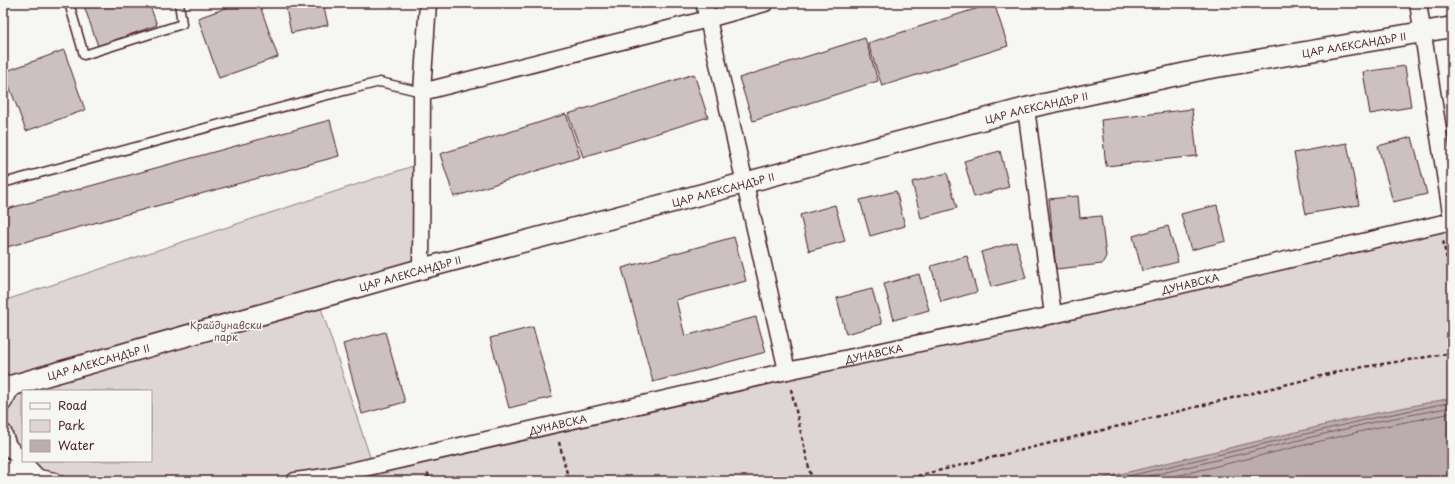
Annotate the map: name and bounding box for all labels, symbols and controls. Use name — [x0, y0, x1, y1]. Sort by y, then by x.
street label: ЦАР АЛЕКСАНДЪР II — [1301, 27, 1407, 60]
street label: ЦАР АЛЕКСАНДЪР II — [983, 87, 1089, 126]
street label: ЦАР АЛЕКСАНДЪР II — [670, 168, 776, 209]
street label: ЦАР АЛЕКСАНДЪР II — [357, 251, 463, 294]
street label: ДУНАВСКА — [1159, 269, 1221, 297]
park label: Крайдунавски парк — [190, 317, 262, 344]
street label: ЦАР АЛЕКСАНДЪР II — [45, 339, 151, 383]
street label: ДУНАВСКА — [843, 339, 904, 366]
legend — [22, 390, 152, 462]
text: Road — [58, 396, 87, 414]
street label: ДУНАВСКА — [526, 410, 588, 438]
text: Park — [58, 416, 85, 434]
text: Water — [58, 436, 95, 454]

